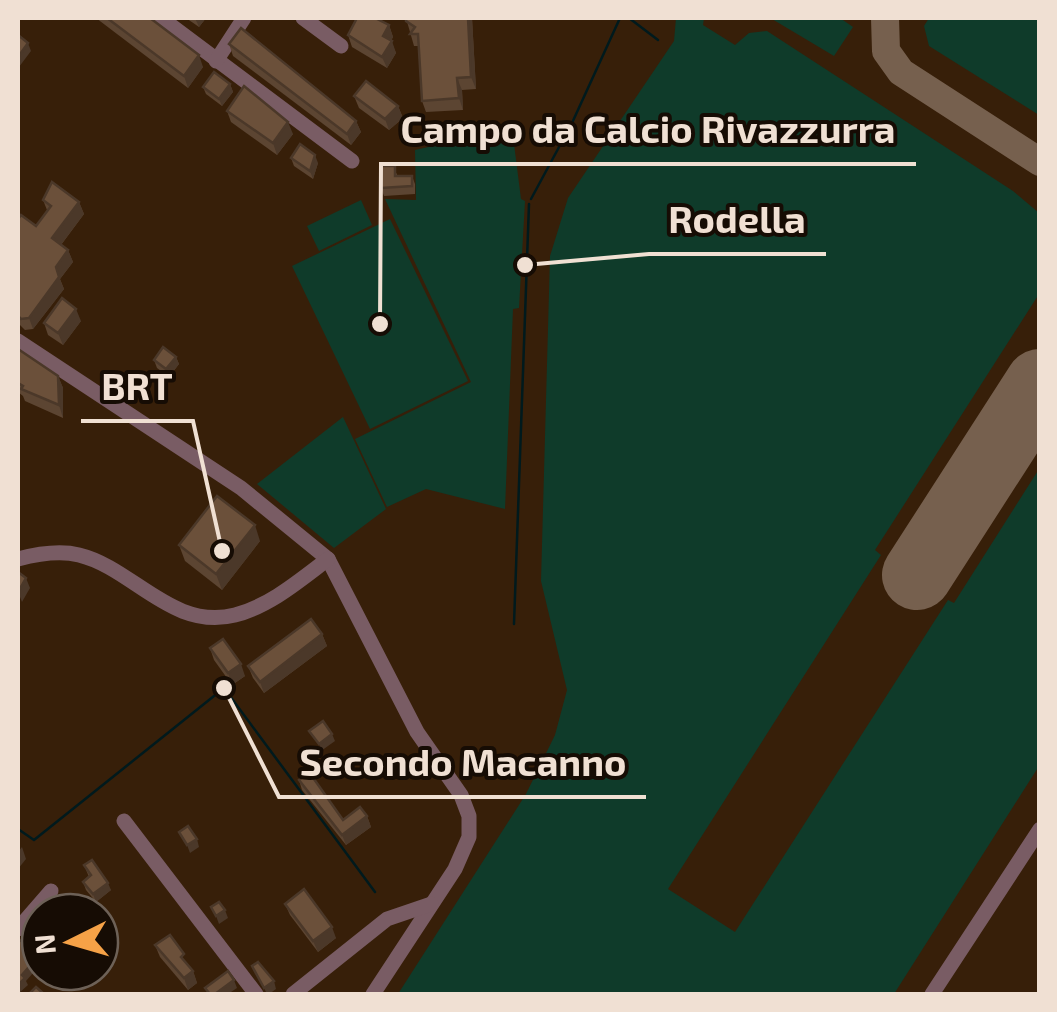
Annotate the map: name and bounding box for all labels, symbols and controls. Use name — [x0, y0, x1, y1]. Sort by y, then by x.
callout: Campo da Calcio Rivazzurra — [381, 96, 916, 164]
text: Campo da Calcio Rivazzurra — [401, 105, 895, 151]
callout: Rodella — [649, 186, 826, 254]
text: Rodella — [668, 195, 806, 241]
callout: BRT — [81, 353, 193, 421]
text: BRT — [101, 362, 173, 408]
callout: Secondo Macanno — [279, 729, 646, 797]
text: Secondo Macanno — [300, 738, 626, 784]
north arrow — [20, 892, 120, 992]
text: N — [26, 933, 62, 956]

